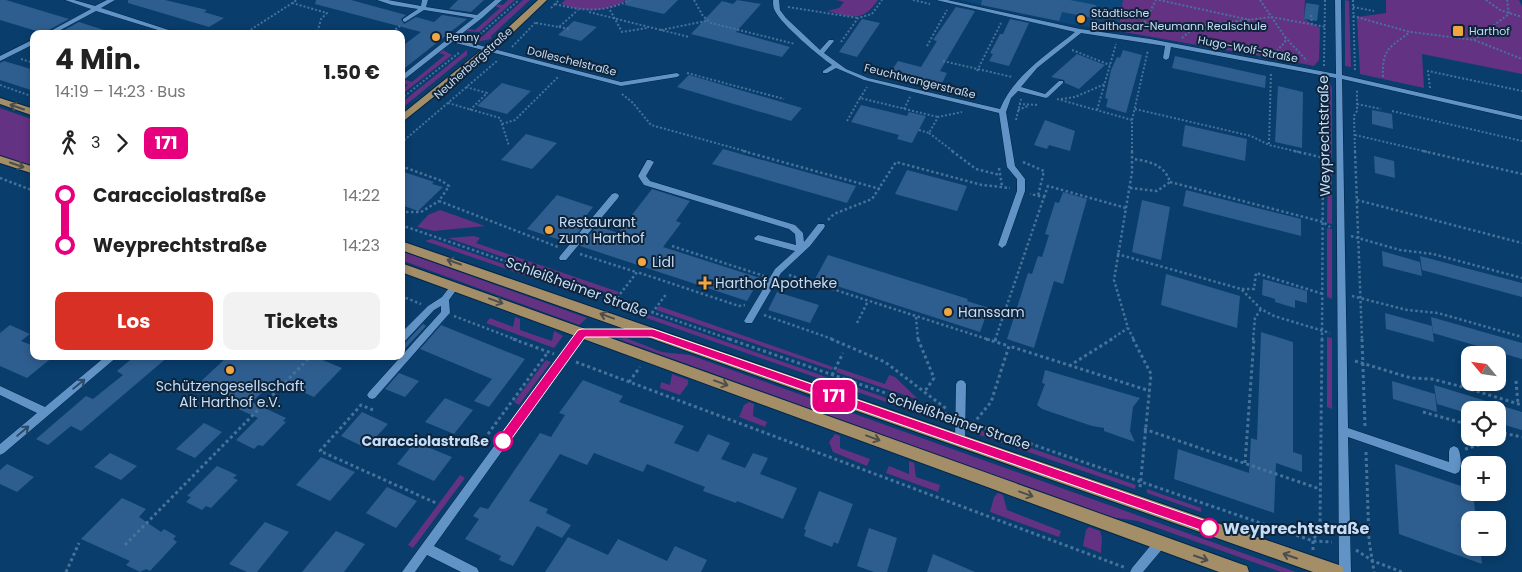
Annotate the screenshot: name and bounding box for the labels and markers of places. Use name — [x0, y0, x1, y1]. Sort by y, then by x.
place label: Städtische Balthasar-Neumann Realschule — [1091, 5, 1267, 34]
marker: Städtische Balthasar-Neumann Realschule — [1075, 13, 1087, 25]
place label: Harthof — [1469, 23, 1510, 39]
marker: Harthof — [1451, 24, 1465, 38]
place label: Penny — [446, 29, 480, 45]
marker: Penny — [430, 31, 442, 43]
place label: Restaurant zum Harthof — [559, 212, 645, 248]
marker: Restaurant zum Harthof — [543, 224, 555, 236]
place label: Lidl — [652, 252, 674, 272]
marker: Lidl — [636, 256, 648, 268]
place label: Harthof Apotheke — [715, 273, 838, 293]
marker: Harthof Apotheke — [699, 277, 711, 289]
place label: Hanssam — [958, 302, 1025, 322]
marker: Hanssam — [942, 306, 954, 318]
marker: Schützengesellschaft Alt Harthof e.V. — [224, 364, 236, 376]
place label: Schützengesellschaft Alt Harthof e.V. — [156, 376, 304, 412]
place label: Caracciolastraße — [361, 431, 489, 451]
marker: Caracciolastraße — [493, 431, 513, 451]
place label: Weyprechtstraße — [1223, 517, 1370, 540]
marker: Weyprechtstraße — [1199, 518, 1219, 538]

